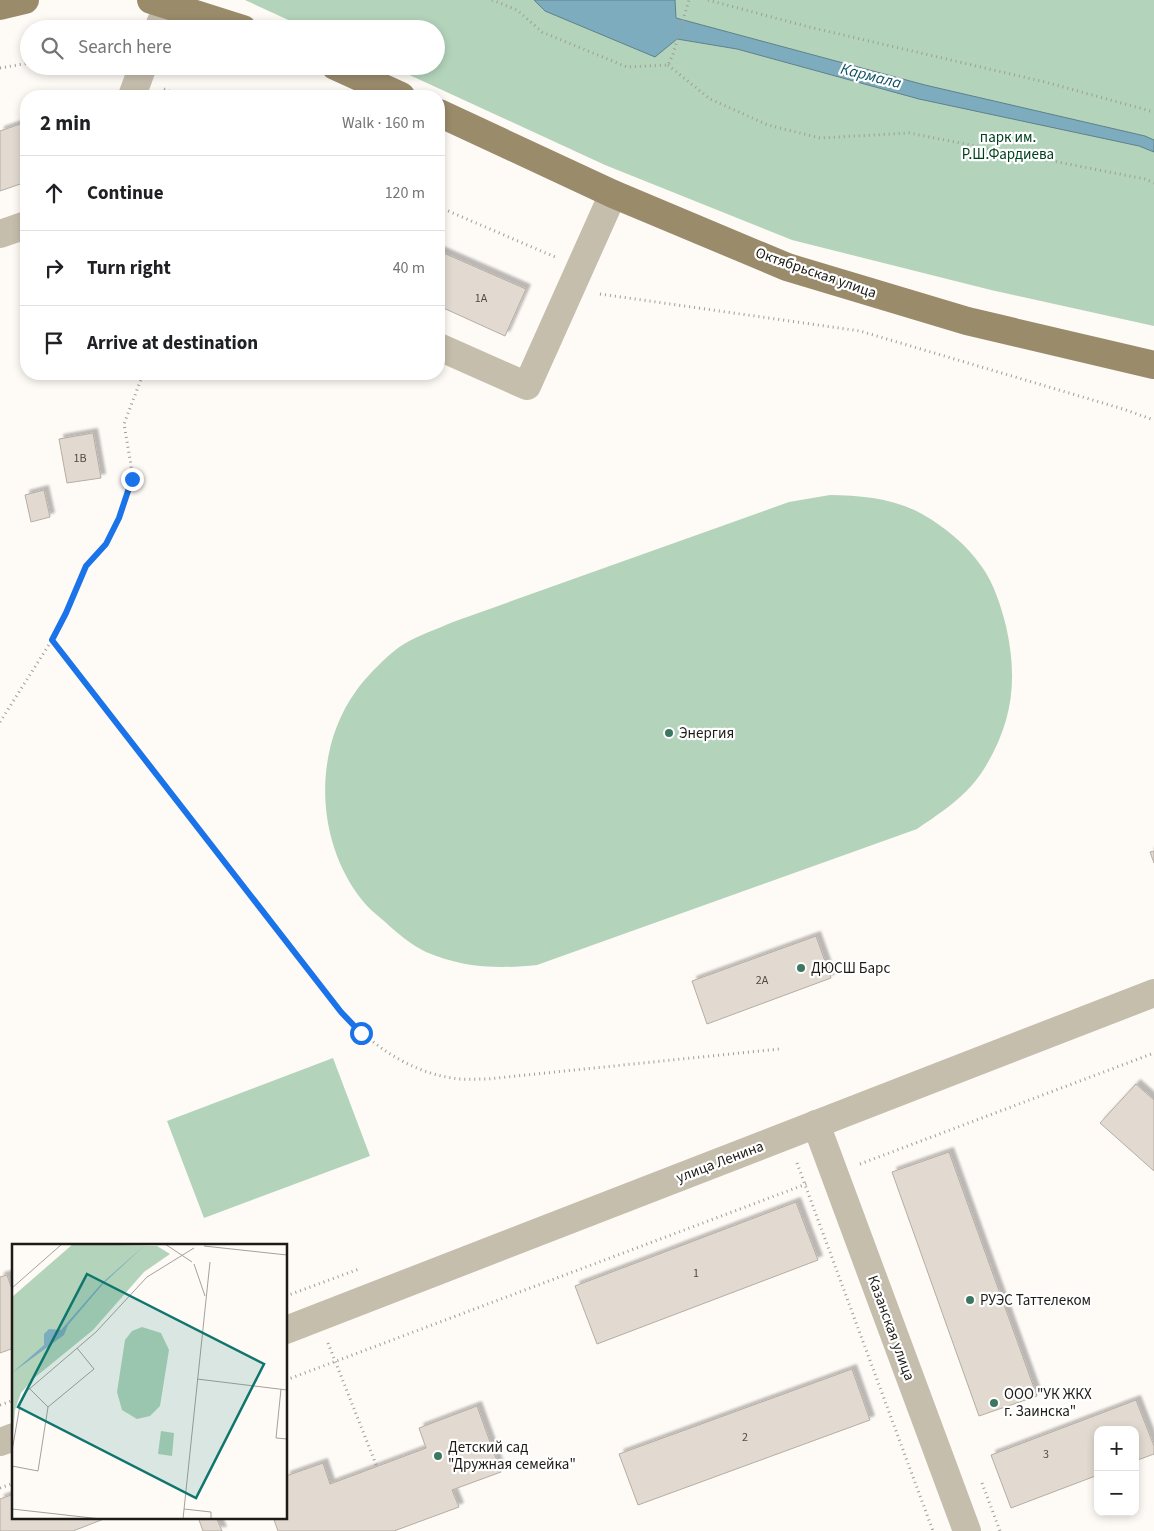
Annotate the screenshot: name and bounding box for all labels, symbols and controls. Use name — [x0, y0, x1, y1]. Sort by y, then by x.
search box — [20, 20, 445, 75]
icon: search — [38, 34, 66, 62]
text: Search here — [78, 34, 172, 61]
water label: Кармала — [838, 58, 904, 94]
text: 2 min — [40, 108, 91, 138]
text: Walk · 160 m — [342, 112, 425, 134]
park label: парк им. Р.Ш.Фардиева — [962, 127, 1054, 165]
icon: ahead — [40, 179, 68, 207]
text: Continue — [87, 180, 164, 207]
text: 120 m — [385, 182, 425, 204]
street label: Октябрьская улица — [753, 242, 879, 304]
icon: right — [40, 254, 68, 282]
text: Turn right — [87, 255, 171, 282]
text: 40 m — [393, 257, 425, 279]
house number: 1А — [475, 290, 488, 307]
icon: arrive — [40, 329, 68, 357]
text: Arrive at destination — [87, 330, 258, 357]
house number: 1В — [73, 450, 87, 467]
route end — [121, 468, 144, 491]
place label: Энергия — [679, 723, 734, 744]
marker: Энергия — [663, 727, 675, 739]
place label: ДЮСШ Барс — [811, 958, 890, 979]
marker: ДЮСШ Барс — [795, 962, 807, 974]
house number: 2А — [756, 972, 769, 989]
route start — [350, 1022, 373, 1045]
street label: улица Ленина — [673, 1136, 767, 1188]
inset map — [12, 1244, 288, 1518]
house number: 1 — [693, 1265, 699, 1282]
street label: Казанская улица — [862, 1272, 920, 1384]
place label: РУЭС Таттелеком — [980, 1290, 1091, 1311]
marker: РУЭС Таттелеком — [964, 1294, 976, 1306]
place label: ООО "УК ЖКХ г. Заинска" — [1004, 1384, 1092, 1422]
marker: ООО "УК ЖКХ г. Заинска" — [988, 1397, 1000, 1409]
map controls — [1094, 1426, 1139, 1516]
button: + — [1094, 1426, 1139, 1471]
house number: 2 — [742, 1429, 748, 1446]
place label: Детский сад "Дружная семейка" — [448, 1437, 576, 1475]
house number: 3 — [1043, 1446, 1049, 1463]
marker: Детский сад "Дружная семейка" — [432, 1450, 444, 1462]
button: − — [1094, 1471, 1139, 1516]

